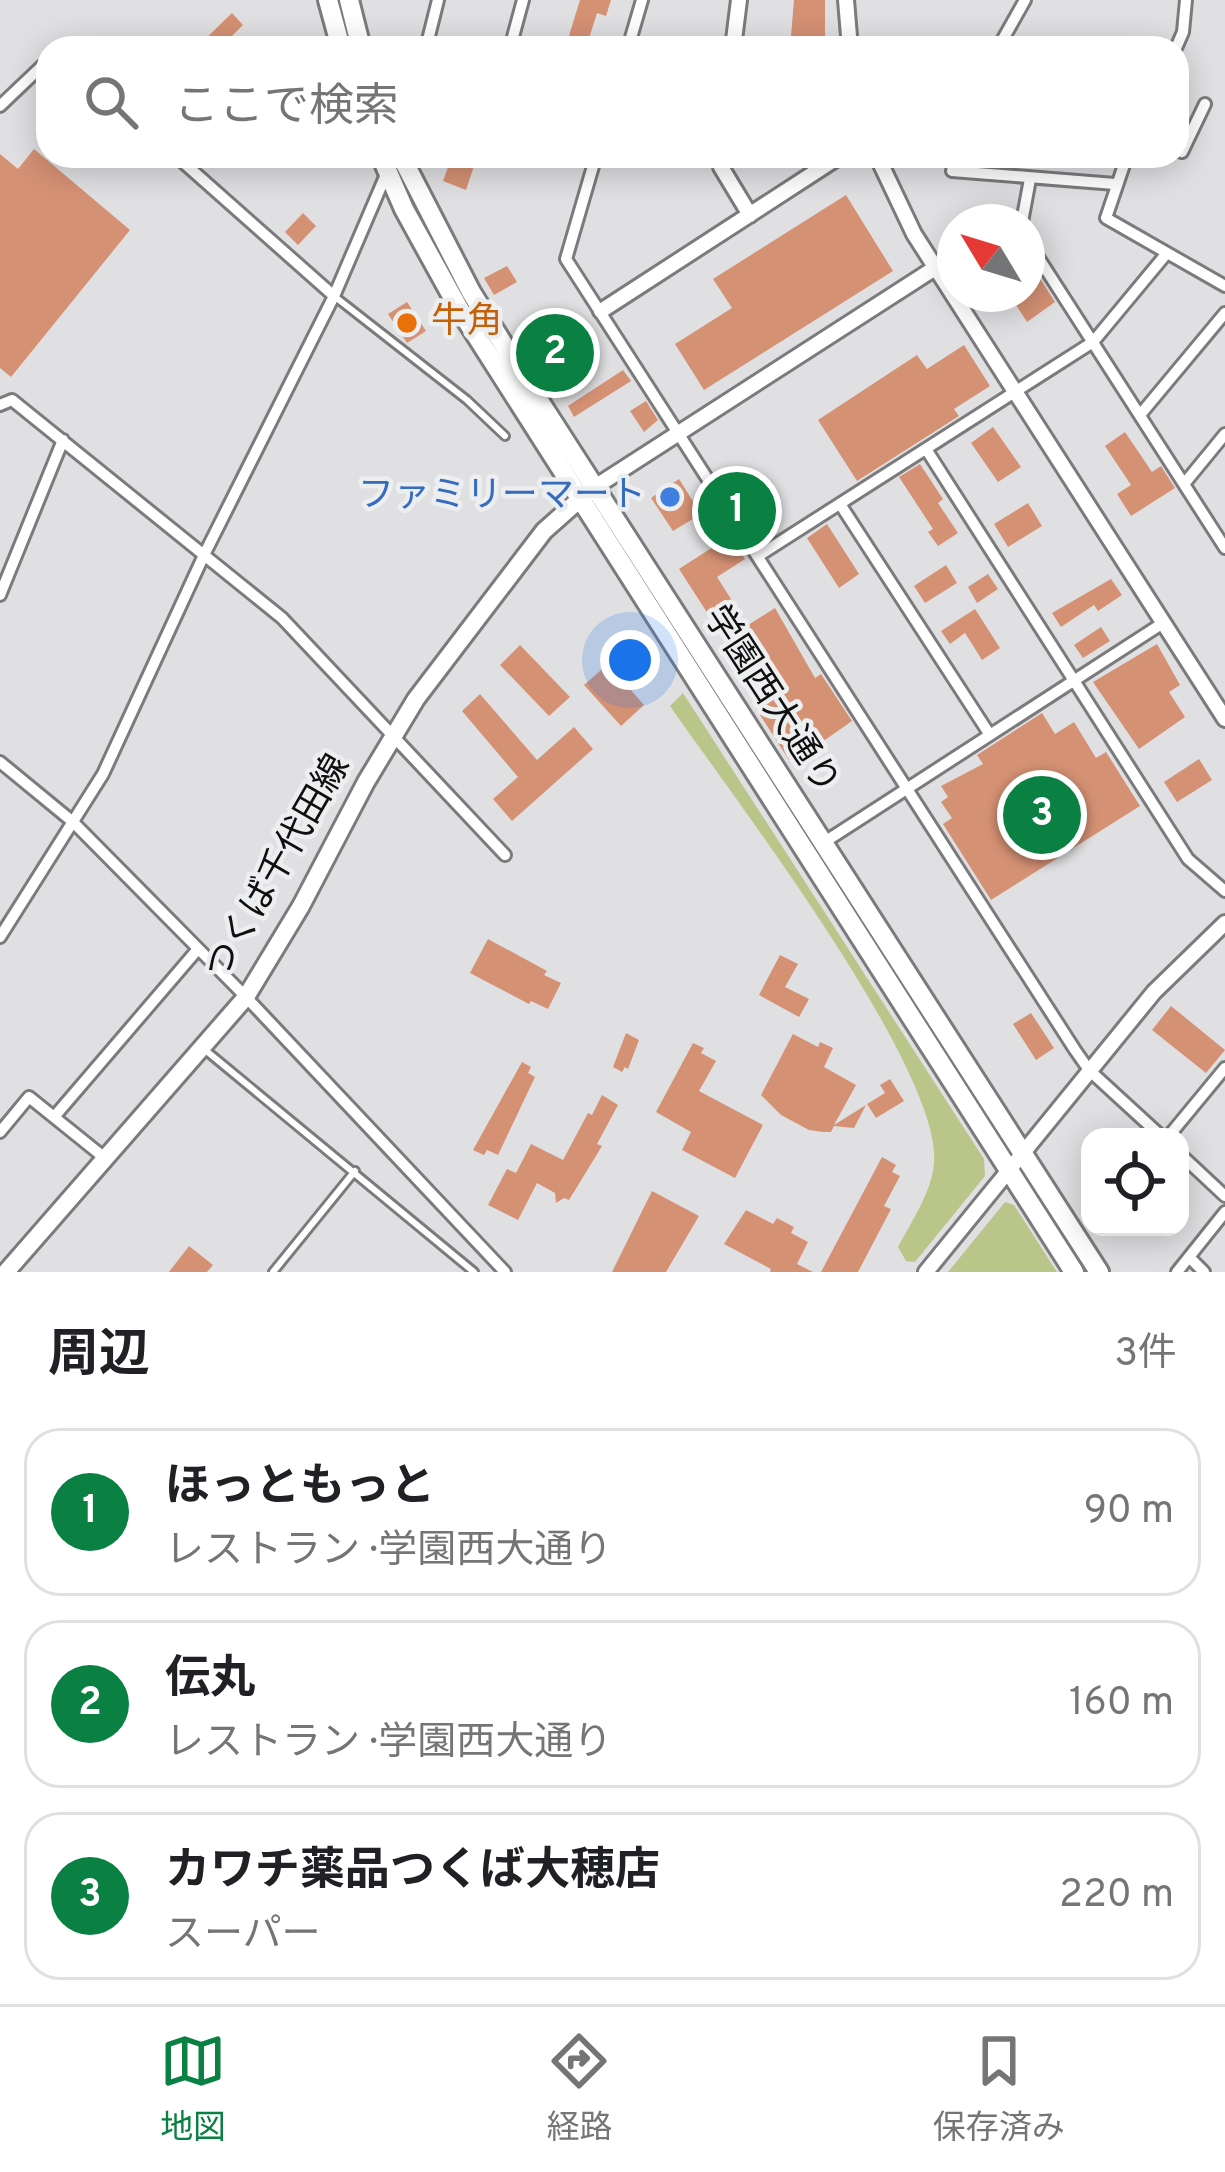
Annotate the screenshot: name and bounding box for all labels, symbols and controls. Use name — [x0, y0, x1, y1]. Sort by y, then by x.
search box — [36, 36, 1189, 168]
icon: search — [78, 69, 144, 135]
text: ここで検索 — [174, 80, 399, 137]
north arrow — [937, 204, 1045, 312]
place label: 牛角 — [431, 300, 503, 346]
pin: 2 — [516, 308, 594, 398]
marker: 牛角 — [394, 310, 420, 336]
pin: 1 — [698, 466, 776, 556]
place label: ファミリーマート — [358, 474, 646, 520]
marker: ファミリーマート — [657, 484, 683, 510]
street label: 学園西大通り — [692, 598, 848, 804]
your location — [600, 630, 660, 690]
street label: つくば千代田線 — [196, 747, 362, 989]
pin: 3 — [1003, 770, 1081, 860]
map controls — [1081, 1128, 1189, 1236]
button: locate — [1081, 1128, 1189, 1236]
text: 周辺 — [48, 1325, 150, 1390]
text: 3件 — [1115, 1331, 1177, 1380]
text: ほっともっと — [165, 1460, 435, 1517]
text: 1 — [82, 1488, 98, 1537]
text: 90 m — [1084, 1488, 1174, 1537]
text: レストラン · 学園西大通り — [165, 1528, 612, 1577]
text: 伝丸 — [165, 1652, 255, 1709]
text: 2 — [78, 1680, 102, 1729]
text: 160 m — [1069, 1680, 1174, 1729]
text: レストラン · 学園西大通り — [165, 1720, 612, 1769]
text: カワチ薬品つくば大穂店 — [165, 1844, 660, 1901]
text: 3 — [78, 1872, 102, 1921]
text: 220 m — [1059, 1872, 1174, 1921]
text: スーパー — [165, 1912, 321, 1961]
tab: 地図 — [160, 2028, 226, 2151]
tab: 経路 — [546, 2028, 612, 2151]
tab: 保存済み — [933, 2028, 1065, 2151]

